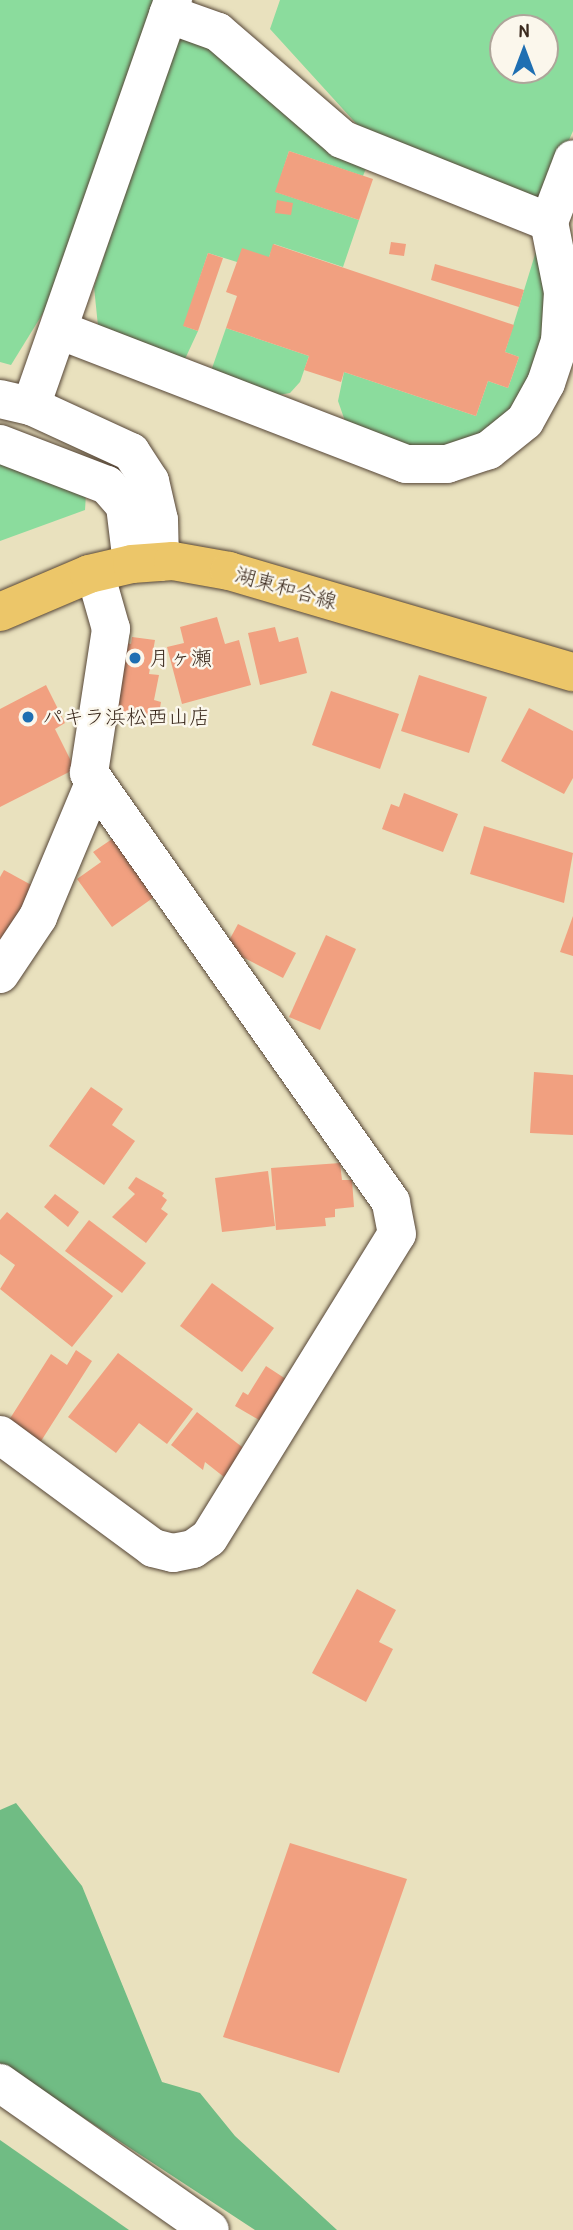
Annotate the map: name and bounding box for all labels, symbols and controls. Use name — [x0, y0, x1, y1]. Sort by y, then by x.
north arrow — [489, 14, 559, 84]
text: N — [519, 17, 529, 43]
street label: 湖東和合線 — [232, 561, 340, 615]
place label: 月ヶ瀬 — [149, 645, 212, 671]
marker: 月ヶ瀬 — [127, 650, 143, 666]
place label: パキラ浜松西山店 — [42, 704, 210, 730]
marker: パキラ浜松西山店 — [20, 709, 36, 725]

